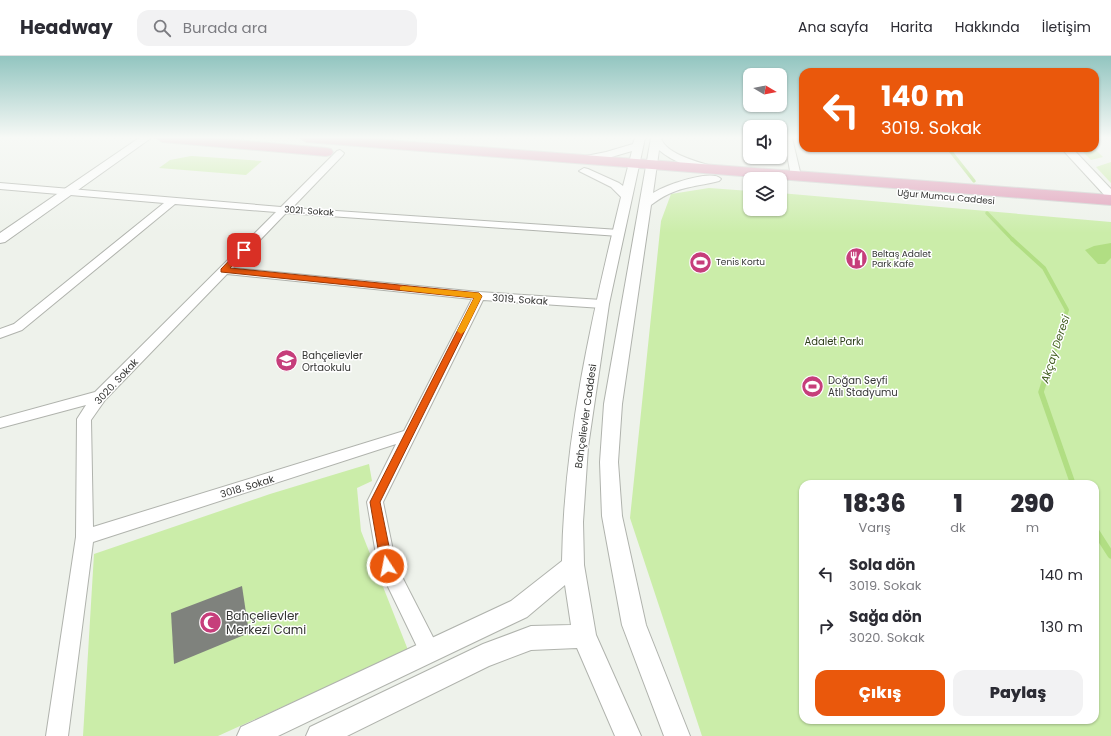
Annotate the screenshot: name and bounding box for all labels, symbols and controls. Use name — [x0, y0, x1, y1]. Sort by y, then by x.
search box — [137, 10, 417, 46]
text: Headway — [20, 14, 113, 41]
icon: search — [151, 17, 173, 39]
text: Burada ara — [183, 17, 267, 38]
text: Ana sayfa — [798, 17, 868, 37]
text: Harita — [890, 17, 933, 37]
text: Hakkında — [955, 17, 1020, 37]
text: İletişim — [1042, 17, 1091, 37]
north arrow — [743, 68, 787, 112]
map controls — [743, 68, 787, 216]
text: 140 m — [881, 77, 964, 116]
icon: left — [815, 84, 867, 136]
text: 3019. Sokak — [881, 115, 981, 140]
button: sound — [743, 120, 787, 164]
button: layers — [743, 172, 787, 216]
street label: Uğur Mumcu Caddesi — [897, 187, 995, 207]
street label: 3021. Sokak — [284, 203, 335, 219]
pin — [227, 233, 261, 267]
icon: arrive — [233, 239, 255, 261]
restaurant icon: Beltaş Adalet Park Kafe — [844, 246, 870, 272]
place label: Beltaş Adalet Park Kafe — [872, 248, 931, 270]
sports icon: Tenis Kortu — [688, 249, 714, 275]
place label: Tenis Kortu — [716, 256, 765, 268]
street label: 3019. Sokak — [492, 290, 549, 309]
water label: Akçay Deresi — [1036, 313, 1074, 386]
park label: Adalet Parkı — [804, 334, 864, 349]
school or university icon: Bahçelievler Ortaokulu — [273, 348, 299, 374]
place label: Bahçelievler Ortaokulu — [302, 348, 363, 375]
street label: 3020. Sokak — [91, 354, 142, 408]
street label: Bahçelievler Caddesi — [571, 363, 600, 469]
sports icon: Doğan Seyfi Atlı Stadyumu — [799, 373, 825, 399]
place label: Doğan Seyfi Atlı Stadyumu — [828, 373, 898, 400]
street label: 3018. Sokak — [218, 471, 277, 502]
text: 18:36 — [844, 487, 906, 520]
text: 1 — [953, 487, 963, 520]
text: 290 — [1010, 487, 1054, 520]
text: Varış — [858, 518, 891, 537]
text: dk — [950, 518, 966, 537]
text: m — [1026, 518, 1039, 537]
position arrow — [366, 545, 408, 587]
text: Sola dön — [849, 554, 915, 575]
icon: left — [815, 563, 837, 585]
text: 140 m — [1040, 564, 1083, 585]
text: 3019. Sokak — [849, 576, 922, 595]
text: Sağa dön — [849, 606, 922, 627]
place label: Bahçelievler Merkezi Cami — [226, 607, 306, 638]
mosque icon: Bahçelievler Merkezi Cami — [197, 610, 223, 636]
icon: right — [815, 615, 837, 637]
text: 130 m — [1040, 616, 1083, 637]
text: 3020. Sokak — [849, 628, 925, 647]
button: Çıkış — [815, 670, 945, 716]
button: Paylaş — [953, 670, 1083, 716]

